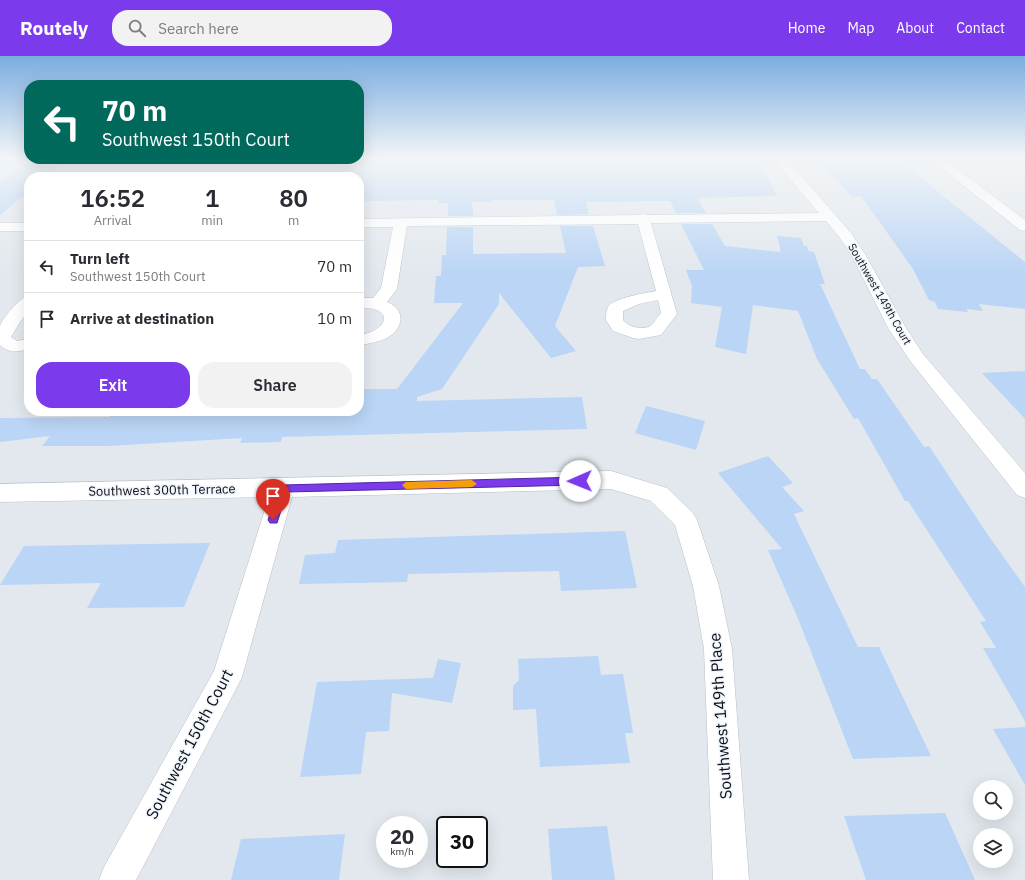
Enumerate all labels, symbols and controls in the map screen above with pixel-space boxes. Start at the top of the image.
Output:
search box [112,10,392,46]
text: Routely [20,16,88,40]
icon: search [126,17,148,39]
text: Search here [158,19,239,38]
text: Home [788,19,825,37]
text: Map [847,19,874,37]
text: About [896,19,934,37]
text: Contact [956,19,1005,37]
text: 70 m [102,92,167,129]
icon: left [36,96,88,148]
text: Southwest 150th Court [102,128,290,151]
text: 16:52 [80,182,145,214]
text: 1 [205,182,219,214]
text: 80 [279,182,308,214]
text: Arrival [94,212,132,229]
text: min [201,212,223,229]
text: m [288,212,299,229]
street label: Southwest 149th Court [845,241,915,347]
text: Turn left [70,249,130,268]
icon: left [36,256,58,278]
text: 70 m [317,257,352,276]
text: Southwest 150th Court [70,268,206,285]
icon: arrive [36,308,58,330]
text: Arrive at destination [70,309,214,328]
text: 10 m [317,309,352,328]
button: Exit [36,362,190,408]
button: Share [198,362,352,408]
position arrow [559,460,601,502]
pin [256,479,290,520]
street label: Southwest 300th Terrace [88,480,236,500]
icon: arrive [262,485,284,507]
street label: Southwest 149th Place [704,632,736,800]
street label: Southwest 150th Court [141,666,237,822]
map controls [973,780,1013,868]
button: search [973,780,1013,820]
speed limit sign: 30 [436,816,488,868]
text: 20 [390,823,414,850]
button: layers [973,828,1013,868]
text: km/h [390,845,414,858]

